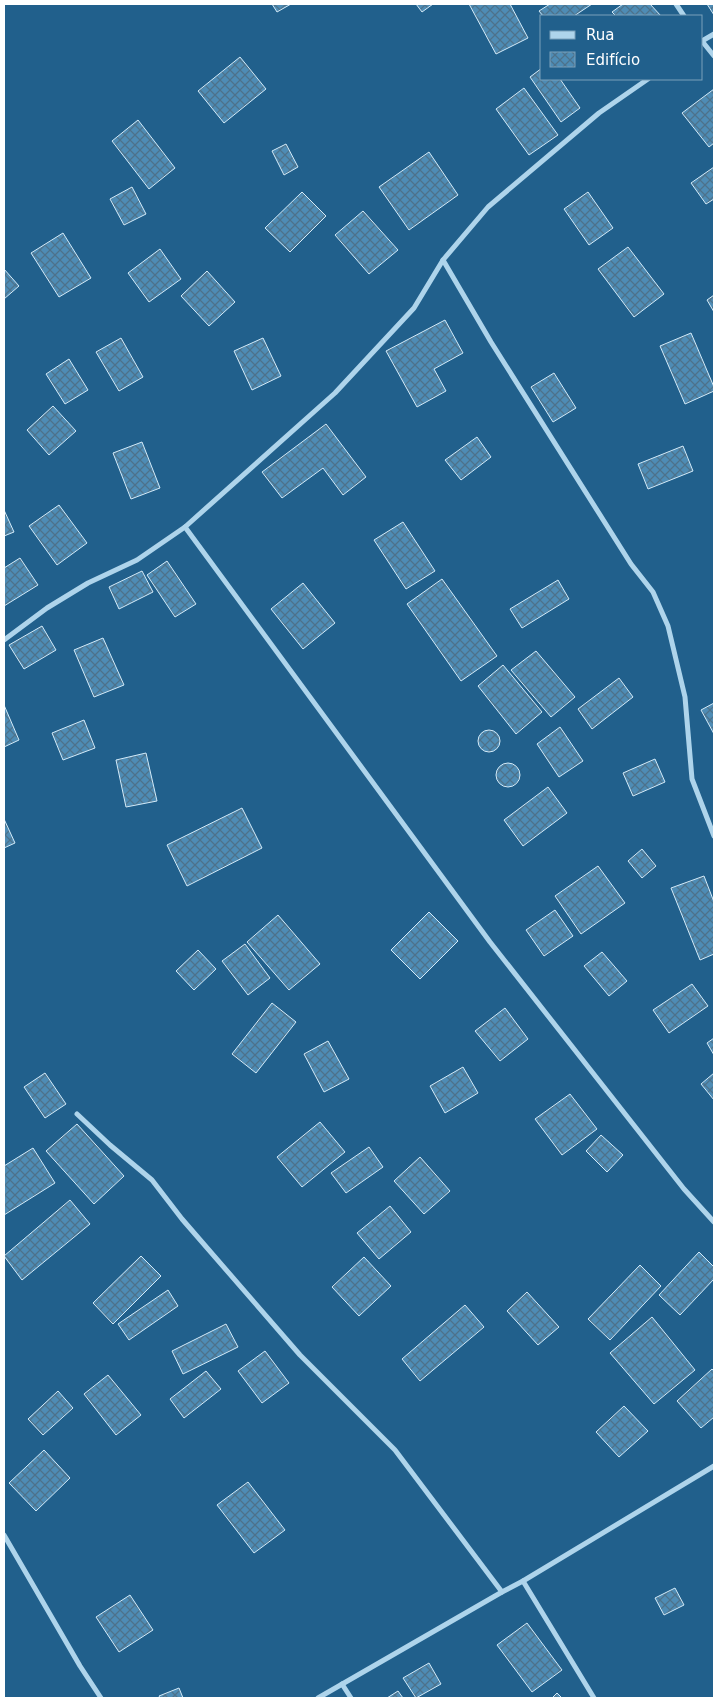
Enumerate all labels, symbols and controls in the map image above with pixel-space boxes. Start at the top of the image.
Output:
legend [540,15,703,80]
text: Rua [586,26,614,44]
text: Edifício [586,51,640,69]

